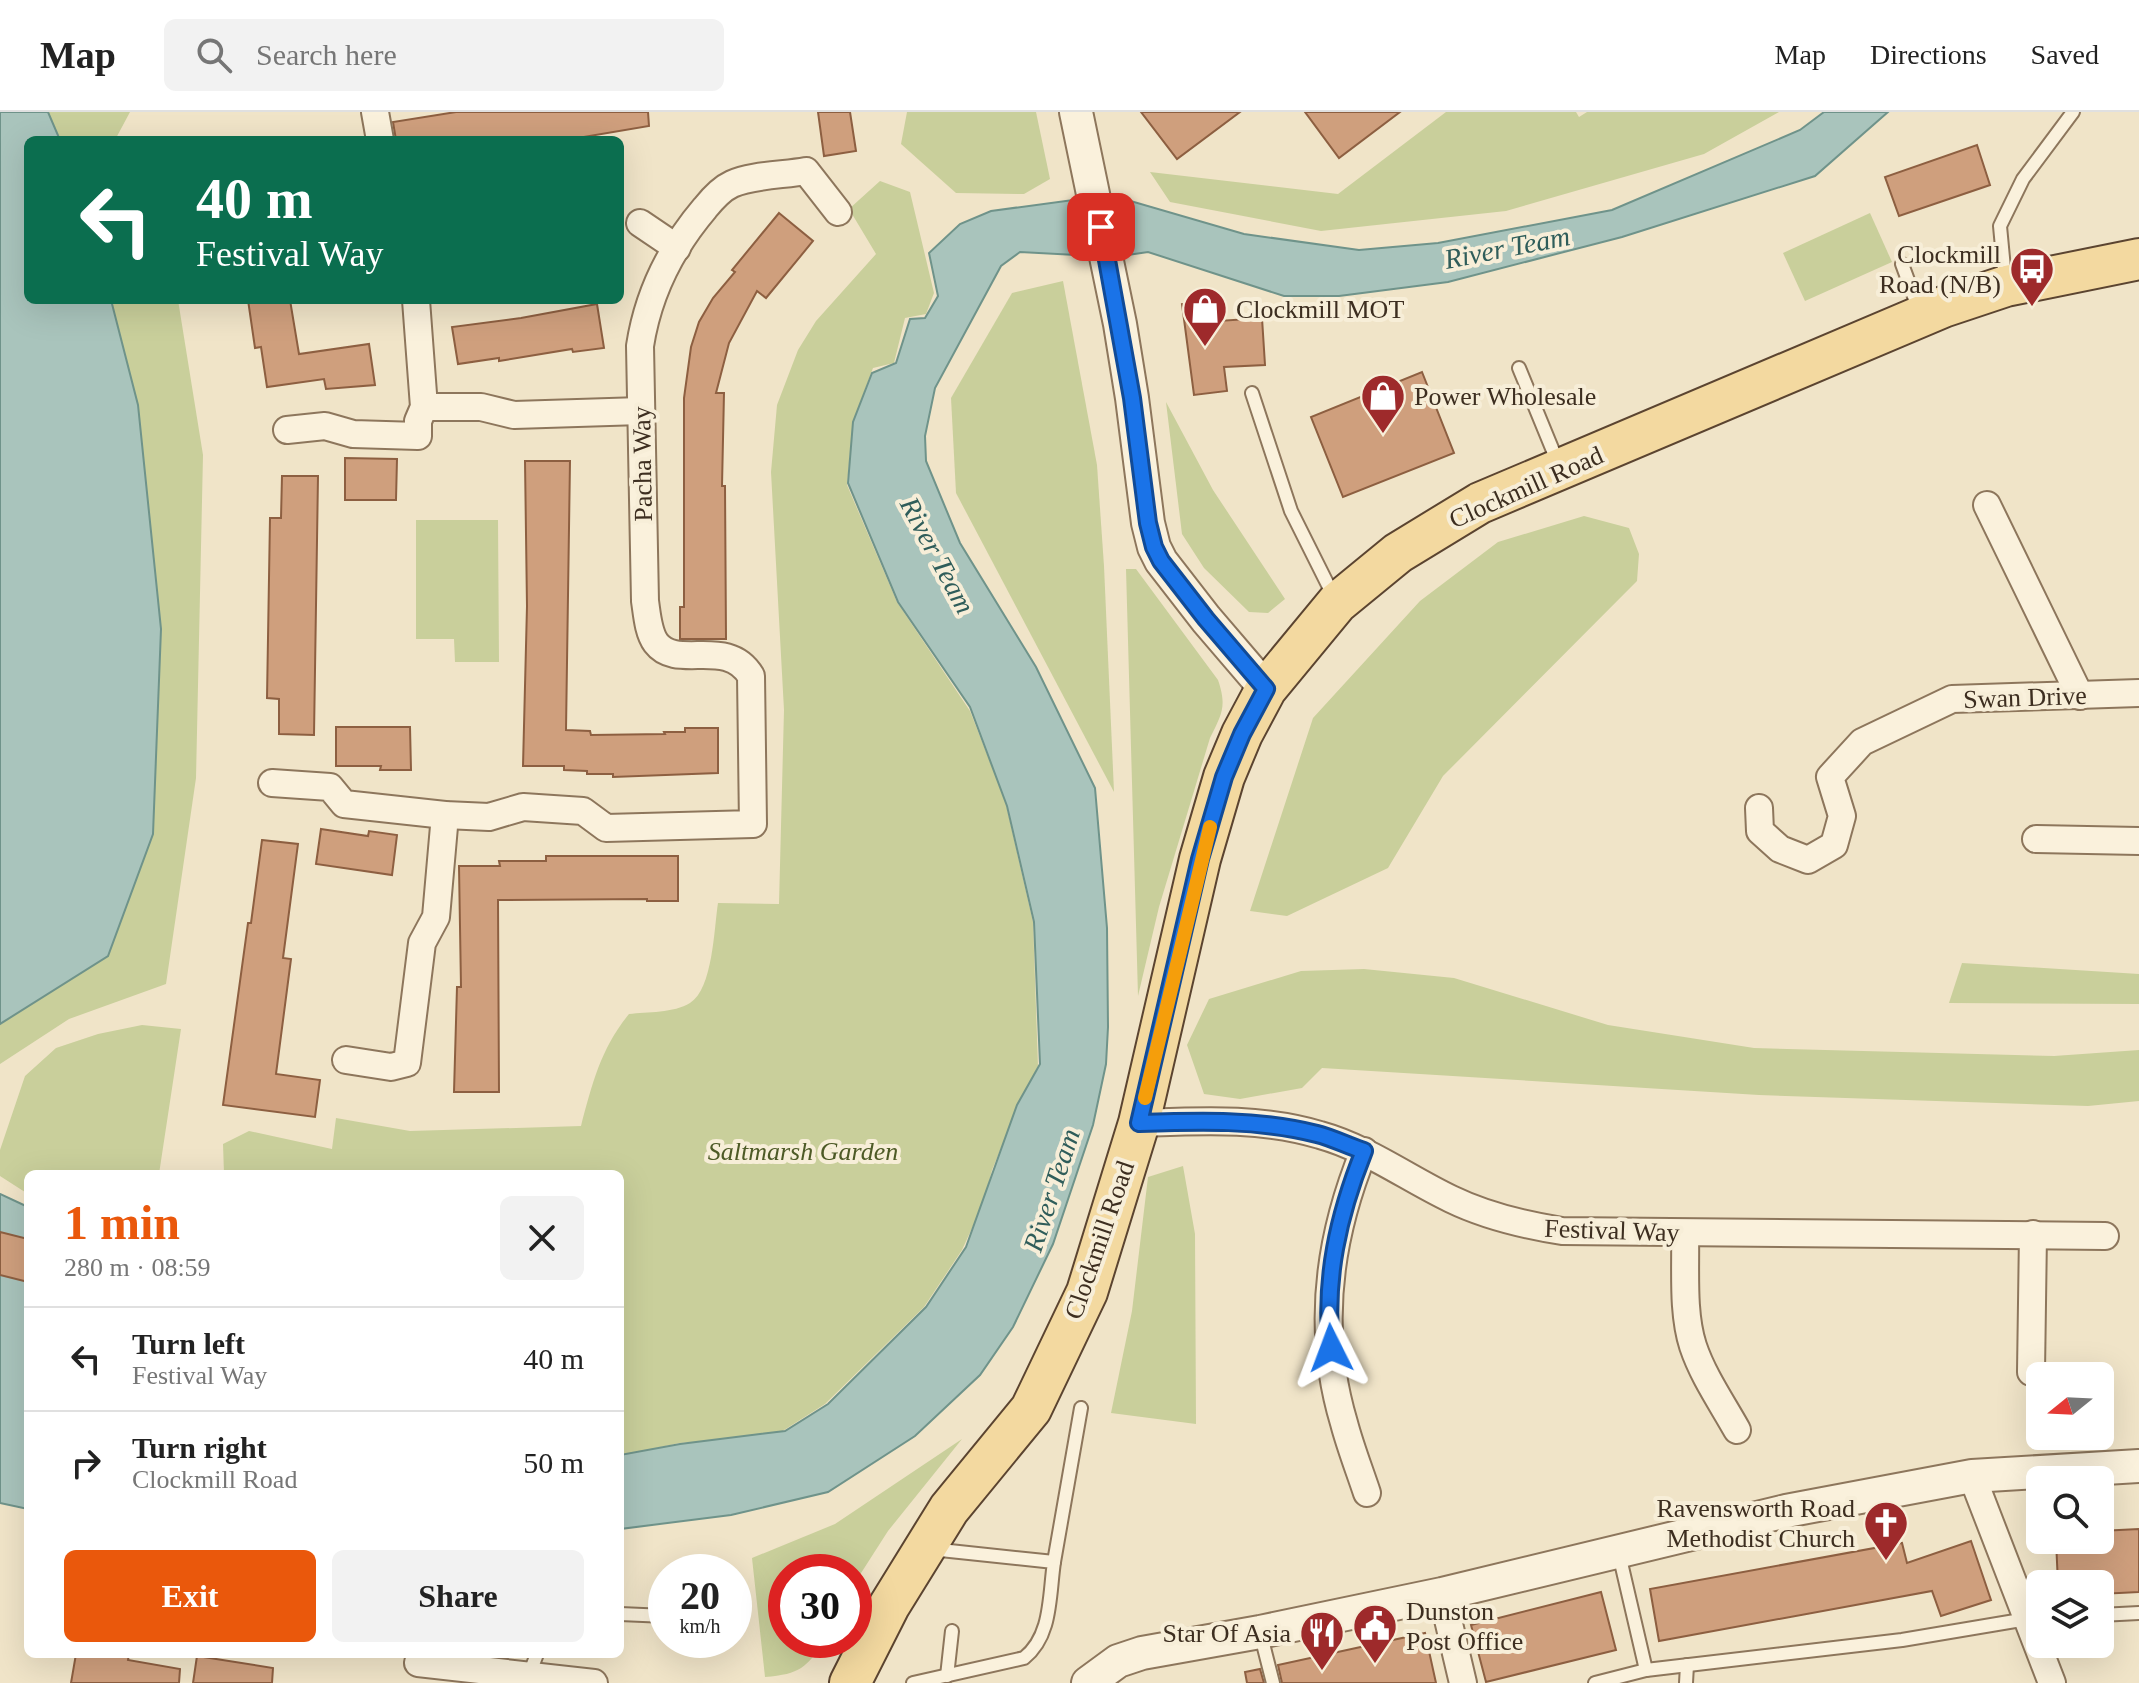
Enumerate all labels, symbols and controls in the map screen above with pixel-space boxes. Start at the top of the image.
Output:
search box [164,19,724,91]
icon: search [192,33,236,77]
text: Map [40,34,116,76]
text: Search here [256,38,397,71]
text: Map [1775,39,1826,70]
text: Directions [1870,39,1987,70]
text: Saved [2031,39,2099,70]
icon: left [64,168,168,272]
text: 40 m [196,168,313,230]
pin [1067,193,1135,261]
icon: arrive [1079,205,1123,249]
water label: River Team [1441,220,1573,275]
text: Festival Way [196,234,383,274]
place label: Clockmill Road (N/B) [1879,240,2001,299]
bus stop icon: Clockmill Road (N/B) [2008,245,2056,308]
shop icon: Clockmill MOT [1181,285,1229,348]
place label: Clockmill MOT [1236,295,1404,324]
shop icon: Power Wholesale [1359,372,1407,435]
place label: Power Wholesale [1414,382,1596,411]
street label: Pacha Way [627,406,658,522]
street label: Clockmill Road [1445,441,1608,534]
water label: River Team [894,491,981,619]
street label: Swan Drive [1963,681,2087,714]
water label: River Team [1017,1125,1086,1256]
park label: Saltmarsh Garden [708,1137,898,1166]
street label: Clockmill Road [1059,1157,1140,1323]
text: 1 min [64,1196,180,1249]
button: close [500,1196,584,1280]
street label: Festival Way [1544,1214,1680,1247]
text: 280 m · 08:59 [64,1253,211,1282]
position arrow [1289,1306,1373,1390]
text: Turn left [132,1327,245,1360]
icon: left [64,1337,108,1381]
text: 40 m [523,1342,584,1375]
text: Festival Way [132,1361,267,1390]
north arrow [2026,1362,2114,1450]
map controls [2026,1362,2114,1658]
text: Turn right [132,1431,267,1464]
icon: right [64,1441,108,1485]
text: 50 m [523,1446,584,1479]
text: Clockmill Road [132,1465,297,1494]
button: search [2026,1466,2114,1554]
place label: Ravensworth Road Methodist Church [1656,1494,1855,1553]
church icon: Ravensworth Road Methodist Church [1862,1499,1910,1562]
button: Exit [64,1550,316,1642]
button: Share [332,1550,584,1642]
speed limit sign: 30 [768,1554,872,1658]
button: layers [2026,1570,2114,1658]
text: 20 [680,1573,720,1618]
place label: Dunston Post Office [1406,1597,1523,1656]
public building icon: Dunston Post Office [1351,1602,1399,1665]
restaurant icon: Star Of Asia [1298,1609,1346,1672]
text: km/h [679,1615,721,1637]
place label: Star Of Asia [1162,1619,1291,1648]

